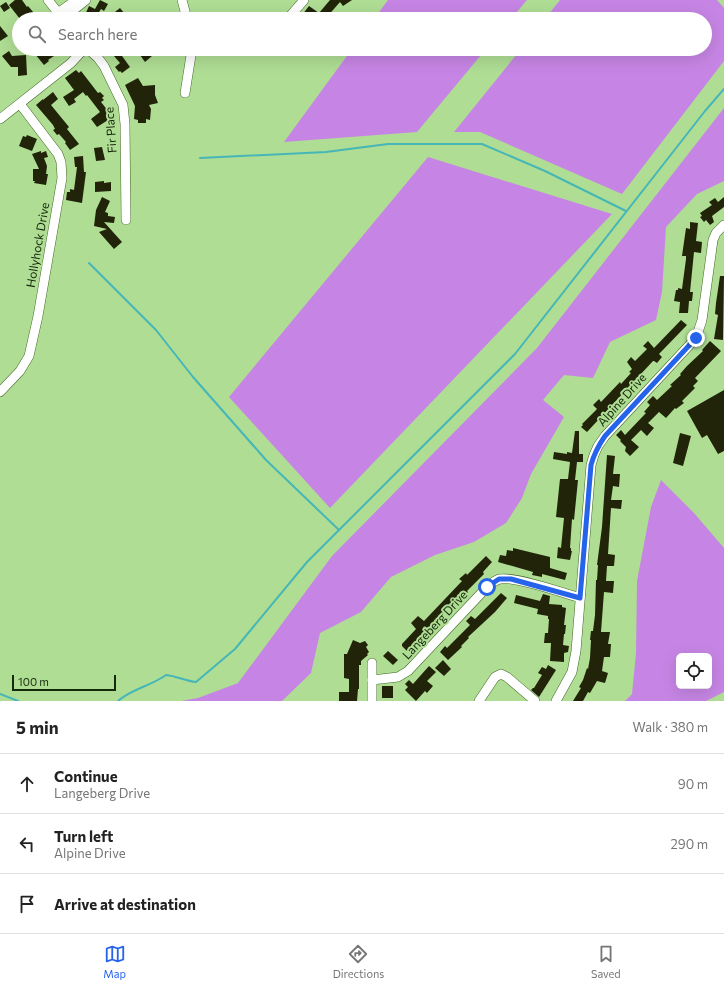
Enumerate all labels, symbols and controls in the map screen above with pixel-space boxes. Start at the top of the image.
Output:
search box [12,12,712,56]
icon: search [26,23,48,45]
text: Search here [58,25,137,43]
street label: Fir Place [101,107,119,154]
street label: Hollyhock Drive [23,201,51,289]
route end [687,329,705,347]
street label: Alpine Drive [594,370,649,429]
route start [478,578,496,596]
street label: Langeberg Drive [399,587,470,662]
map controls [676,653,712,689]
button: locate [676,653,712,689]
scale bar [12,673,116,692]
text: 100 m [18,675,49,688]
text: 5 min [16,717,59,738]
text: Walk · 380 m [633,719,708,735]
text: Continue [54,767,118,785]
icon: ahead [16,773,38,795]
text: 90 m [678,776,708,792]
text: Langeberg Drive [54,785,150,801]
text: Turn left [54,827,113,845]
icon: left [16,833,38,855]
text: 290 m [671,836,708,852]
text: Alpine Drive [54,845,126,861]
icon: arrive [16,893,38,915]
text: Arrive at destination [54,895,196,913]
tab: Map [103,943,126,980]
tab: Directions [333,943,384,980]
tab: Saved [591,943,621,980]

